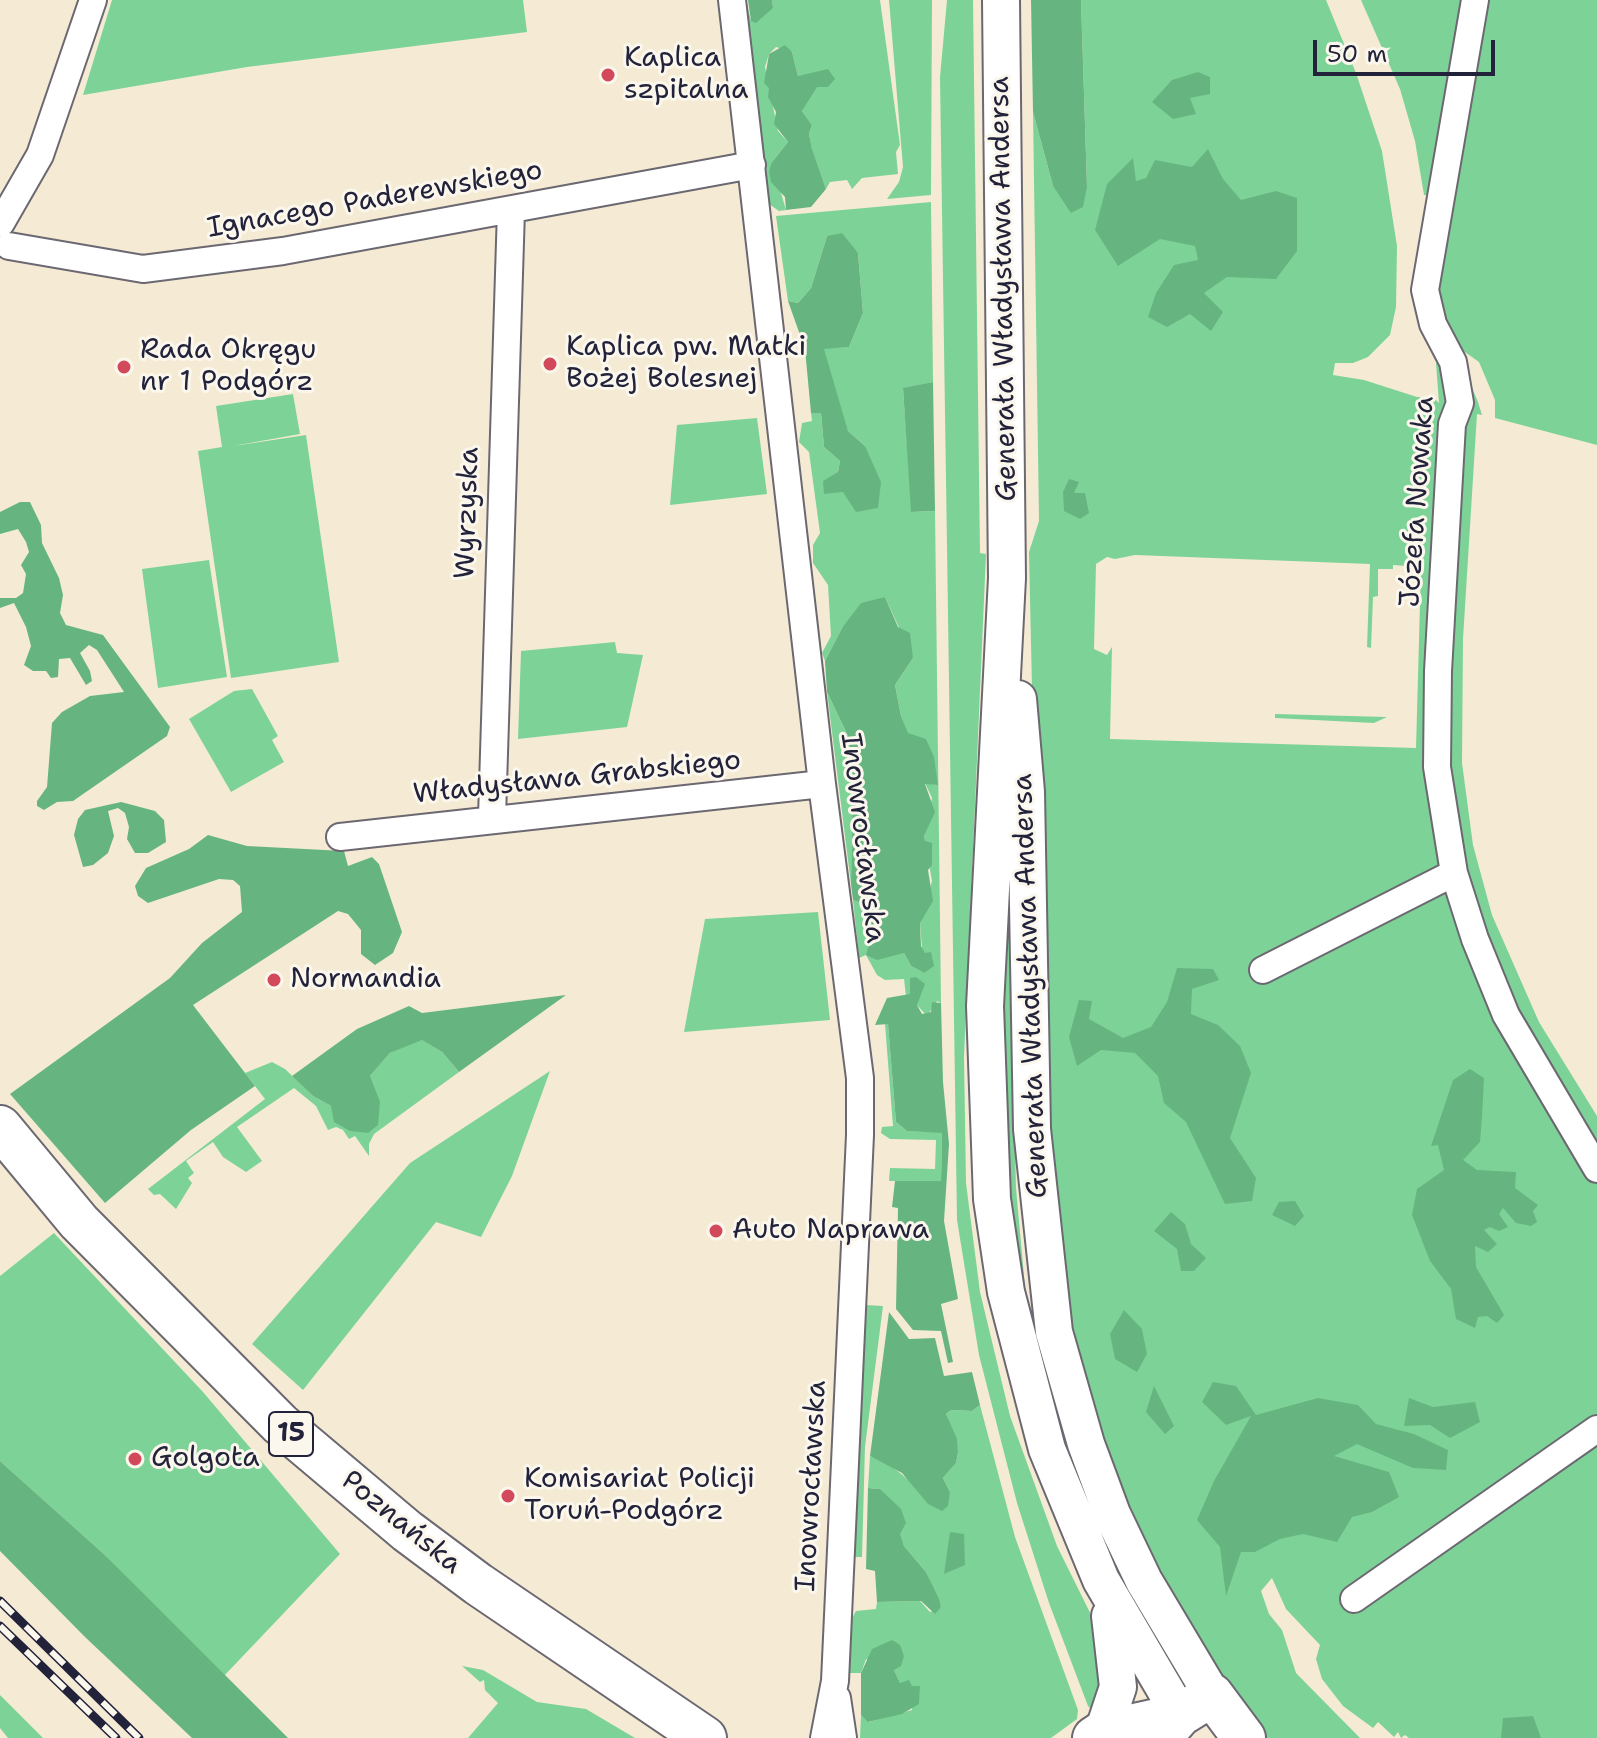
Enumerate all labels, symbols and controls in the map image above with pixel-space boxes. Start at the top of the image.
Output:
scale bar [1317,24,1499,74]
text: 50 m [1327,38,1387,70]
place label: Kaplica szpitalna [624,42,748,108]
marker: Kaplica szpitalna [599,66,617,84]
street label: Generała Władysława Andersa [983,76,1025,502]
street label: Ignacego Paderewskiego [205,154,545,246]
place label: Kaplica pw. Matki Bożej Bolesnej [566,331,806,397]
place label: Rada Okręgu nr 1 Podgórz [140,334,316,400]
marker: Kaplica pw. Matki Bożej Bolesnej [541,355,559,373]
marker: Rada Okręgu nr 1 Podgórz [115,358,133,376]
street label: Józefa Nowaka [1394,395,1442,609]
street label: Wyrzyska [449,446,487,580]
street label: Inowrocławska [832,731,892,945]
street label: Władysława Grabskiego [411,744,743,812]
street label: Generała Władysława Andersa [1007,773,1055,1199]
place label: Normandia [290,963,441,997]
marker: Normandia [265,971,283,989]
place label: Auto Naprawa [732,1214,929,1248]
marker: Auto Naprawa [707,1222,725,1240]
street label: Inowrocławska [790,1380,834,1592]
road number: 15 [269,1412,313,1456]
place label: Golgota [151,1442,260,1476]
marker: Golgota [126,1450,144,1468]
place label: Komisariat Policji Toruń-Podgórz [524,1463,755,1529]
street label: Poznańska [334,1464,468,1582]
marker: Komisariat Policji Toruń-Podgórz [499,1487,517,1505]

